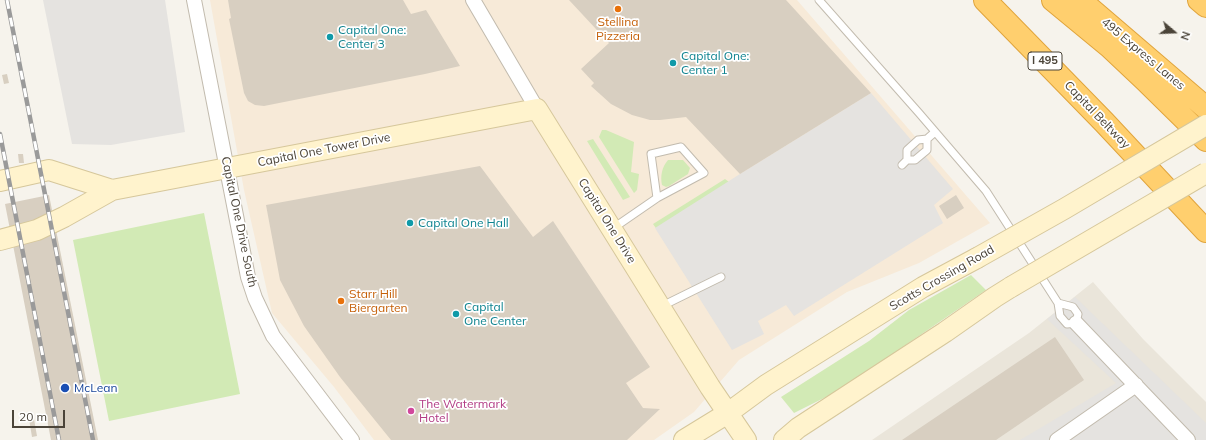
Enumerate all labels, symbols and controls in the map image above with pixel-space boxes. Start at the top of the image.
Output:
marker: Stellina Pizzeria [613,4,623,14]
north arrow [1154,12,1194,52]
place label: Stellina Pizzeria [596,15,640,43]
street label: 495 Express Lanes [1098,15,1188,93]
place label: Capital One: Center 3 [338,23,406,51]
text: N [1177,30,1193,42]
marker: Capital One: Center 3 [325,32,335,42]
place label: Capital One: Center 1 [681,49,749,77]
road number: I 495 [1028,52,1062,70]
marker: Capital One: Center 1 [668,58,678,68]
street label: Capital Beltway [1061,78,1133,152]
street label: Capital One Tower Drive [256,130,392,170]
street label: Capital One Drive South [218,155,260,289]
street label: Capital One Drive [575,176,639,266]
place label: Capital One Hall [418,216,509,230]
marker: Capital One Hall [405,218,415,228]
street label: Scotts Crossing Road [887,242,997,314]
place label: Starr Hill Biergarten [349,287,408,315]
marker: Starr Hill Biergarten [336,296,346,306]
place label: Capital One Center [464,300,526,328]
marker: Capital One Center [451,309,461,319]
place label: McLean [74,381,117,395]
marker: McLean [59,382,71,394]
place label: The Watermark Hotel [419,397,506,425]
scale bar [14,402,67,428]
marker: The Watermark Hotel [406,406,416,416]
text: 20 m [19,409,47,424]

